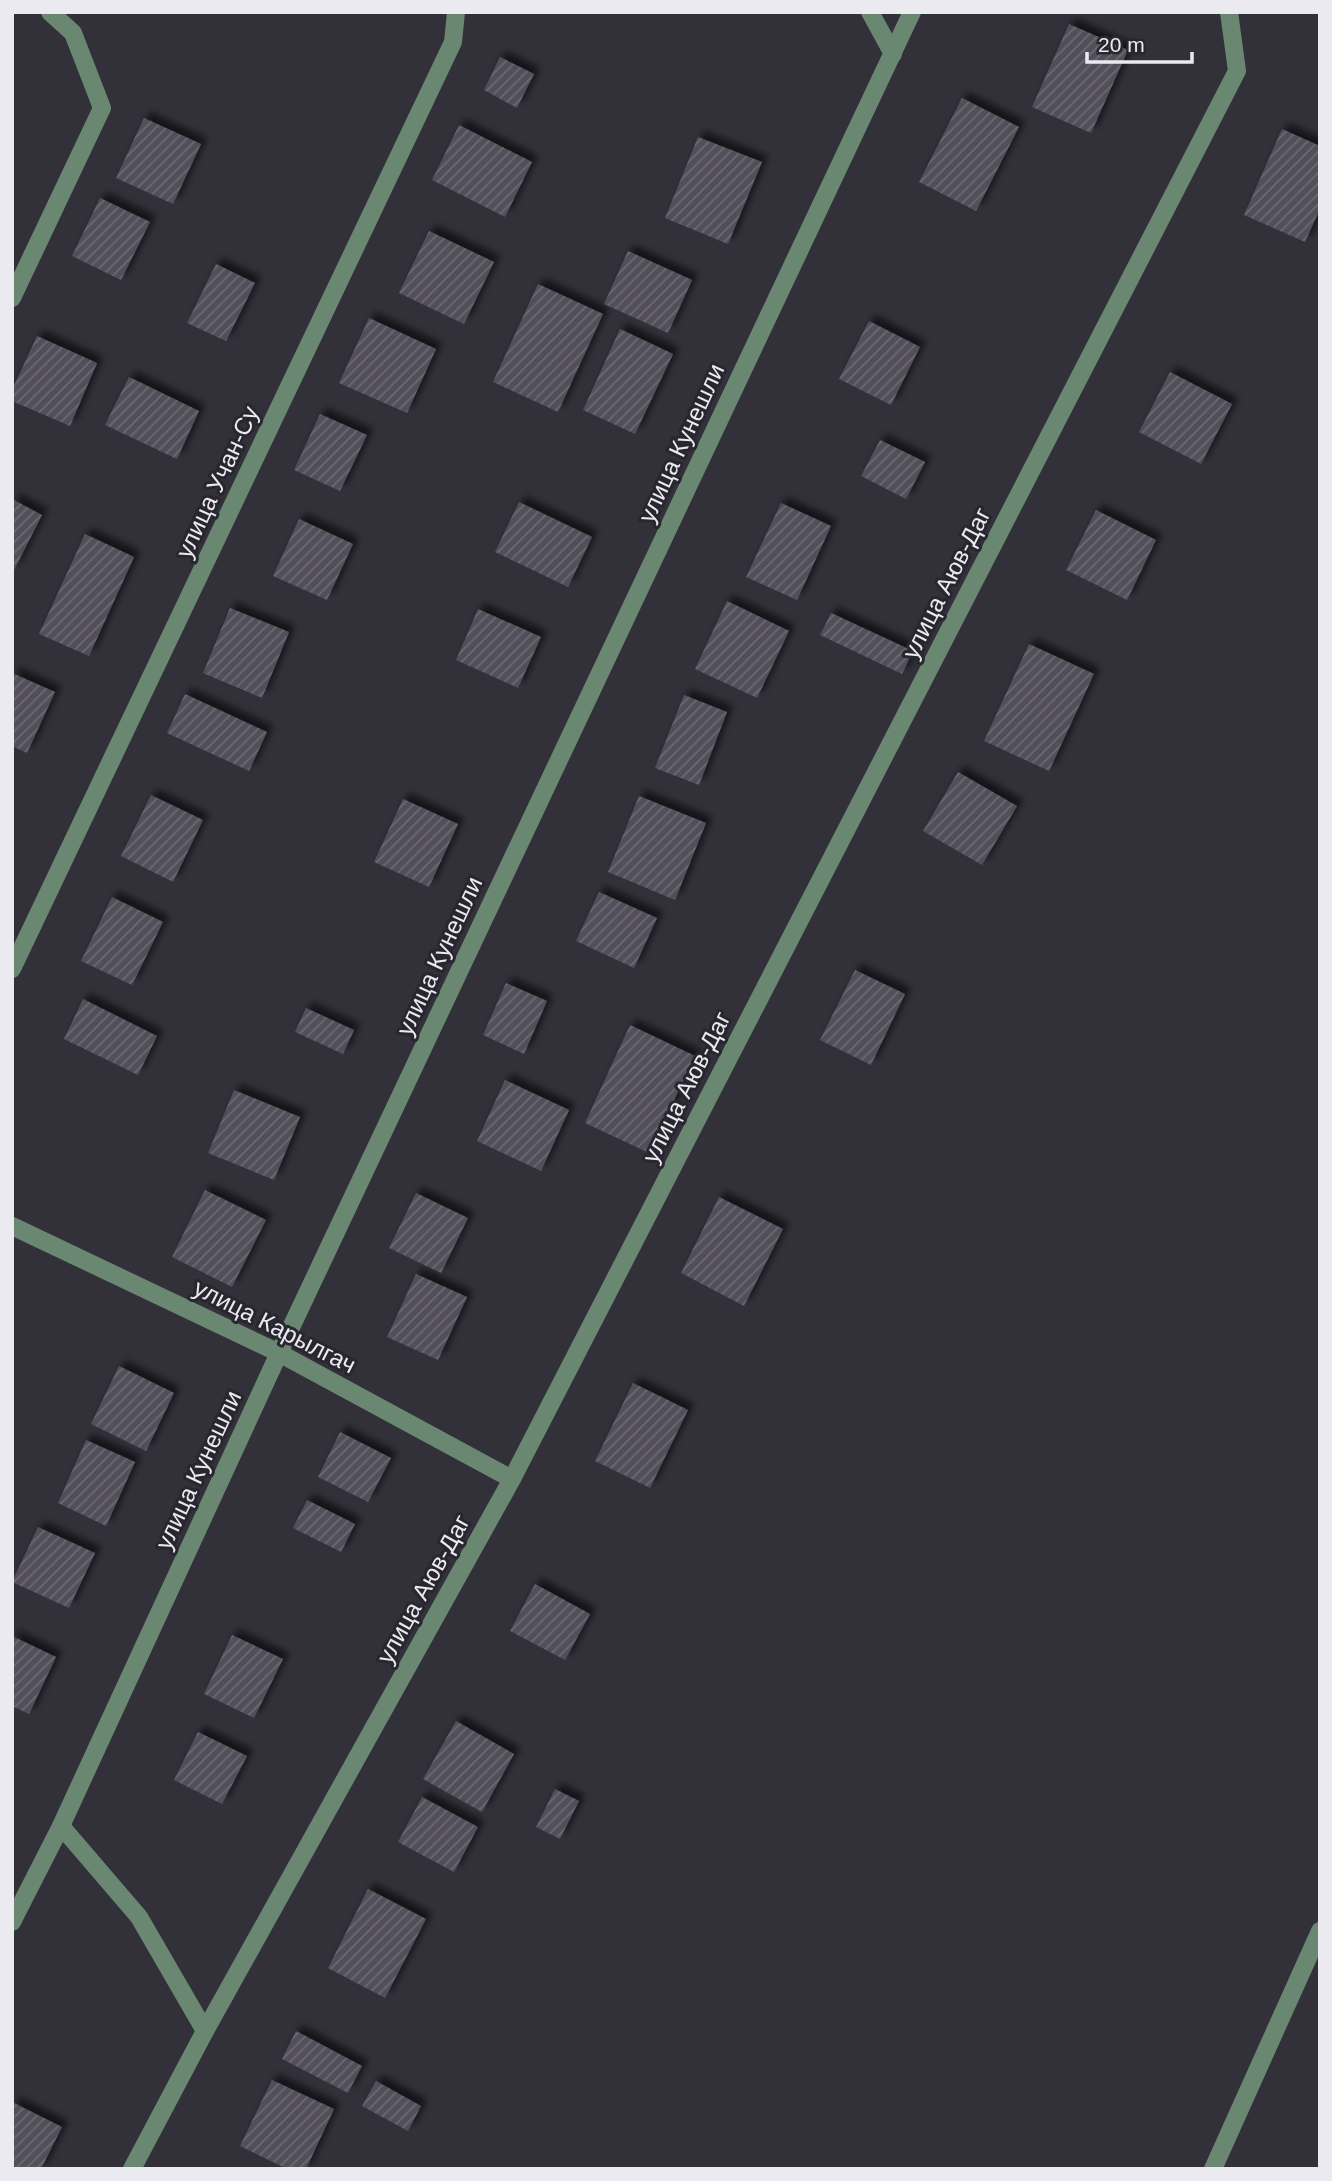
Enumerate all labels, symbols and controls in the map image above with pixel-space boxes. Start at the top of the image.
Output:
scale bar [1087,21,1192,65]
text: 20 m [1098,33,1145,56]
street label: улица Кунешли [632,359,730,527]
street label: улица Учан-Су [170,402,264,562]
street label: улица Аюв-Даг [896,503,996,663]
street label: улица Кунешли [390,872,488,1040]
street label: улица Аюв-Даг [636,1007,736,1167]
street label: улица Карылгач [190,1274,360,1378]
street label: улица Кунешли [149,1386,247,1554]
street label: улица Аюв-Даг [371,1510,475,1668]

